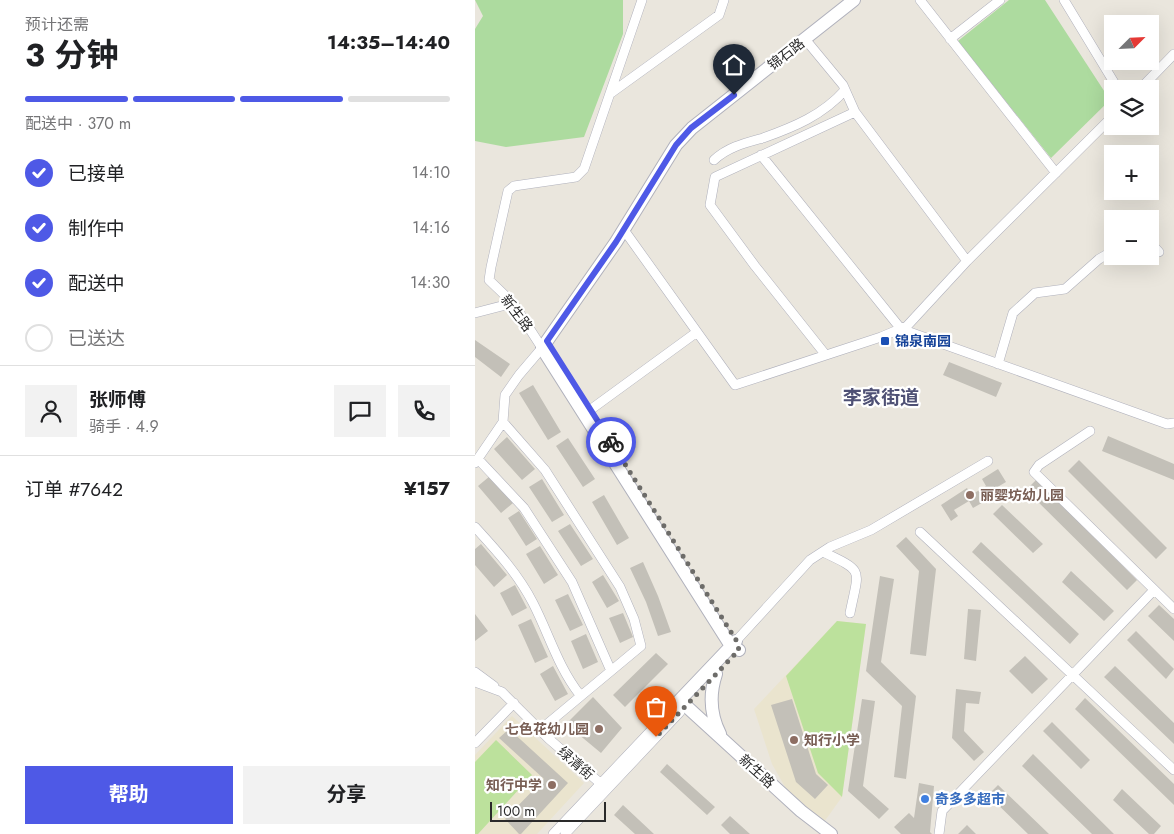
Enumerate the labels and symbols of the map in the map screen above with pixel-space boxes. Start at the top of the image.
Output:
north arrow [1104,15,1159,70]
street label: 锦石路 [763,33,809,75]
pin [713,44,755,95]
street label: 新生路 [496,290,538,336]
place label: 锦泉南园 [895,331,951,351]
marker: 锦泉南园 [879,335,891,347]
district label: 李家街道 [843,384,919,411]
courier [586,417,636,467]
place label: 丽婴坊幼儿园 [980,485,1064,505]
marker: 丽婴坊幼儿园 [964,489,976,501]
pin [635,686,677,737]
place label: 七色花幼儿园 [505,719,589,739]
marker: 七色花幼儿园 [593,723,605,735]
place label: 知行小学 [804,730,860,750]
marker: 知行小学 [788,734,800,746]
street label: 绿清街 [554,742,598,784]
street label: 新生路 [735,750,779,792]
place label: 知行中学 [486,775,542,795]
marker: 知行中学 [546,779,558,791]
place label: 奇多多超市 [935,789,1005,809]
marker: 奇多多超市 [919,793,931,805]
scale bar [490,799,606,822]

